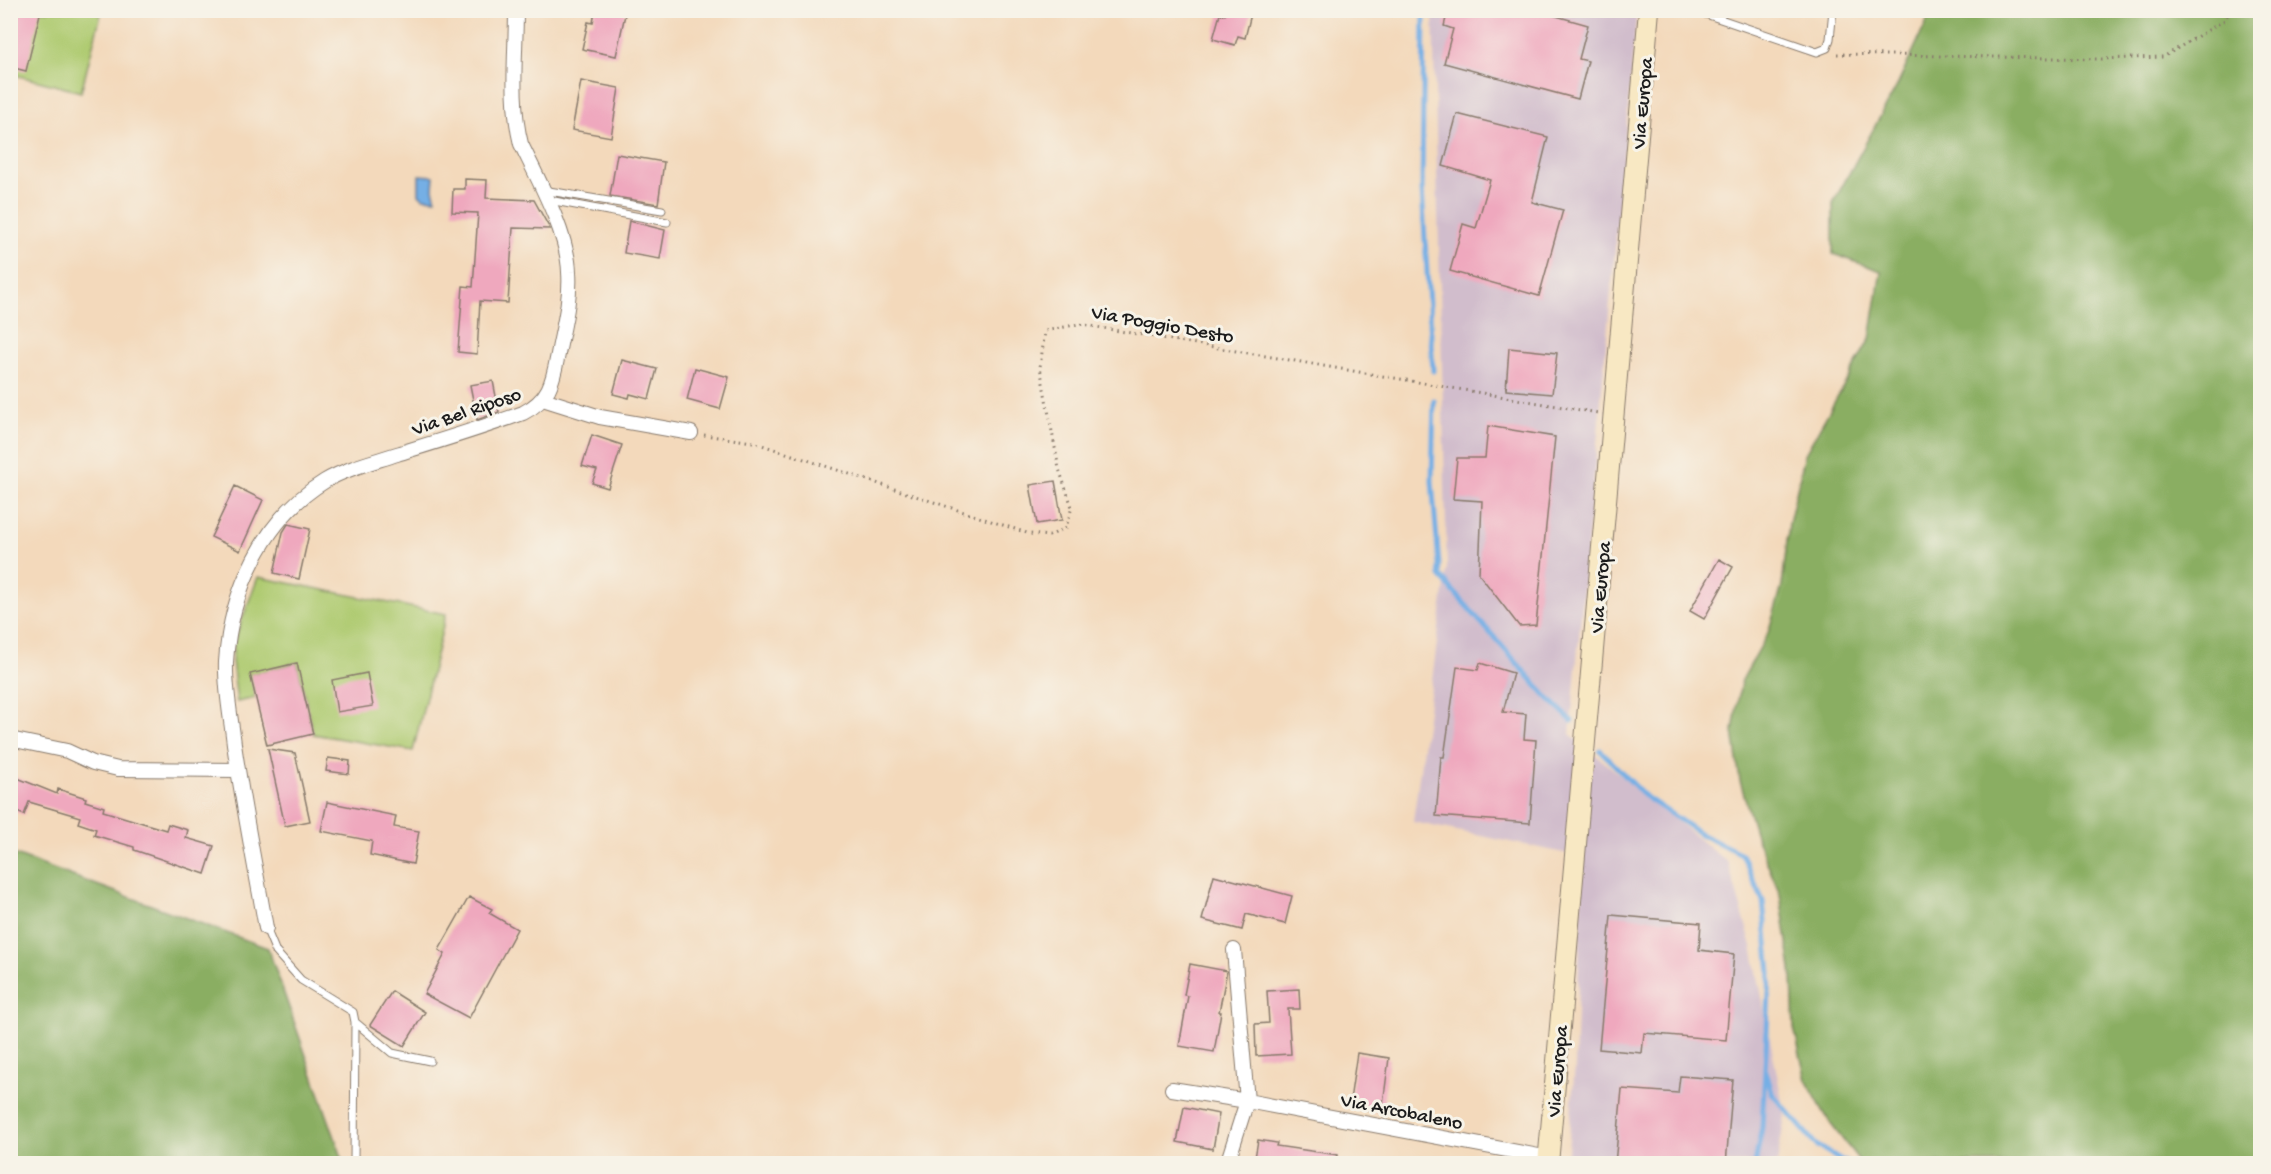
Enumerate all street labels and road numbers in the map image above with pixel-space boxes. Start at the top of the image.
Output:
street label: Via Europa [1629,56,1660,151]
street label: Via Poggio Desto [1088,302,1235,350]
street label: Via Bel Riposo [409,384,525,443]
street label: Via Europa [1587,540,1618,635]
street label: Via Europa [1544,1024,1575,1119]
street label: Via Arcobaleno [1337,1090,1464,1137]

